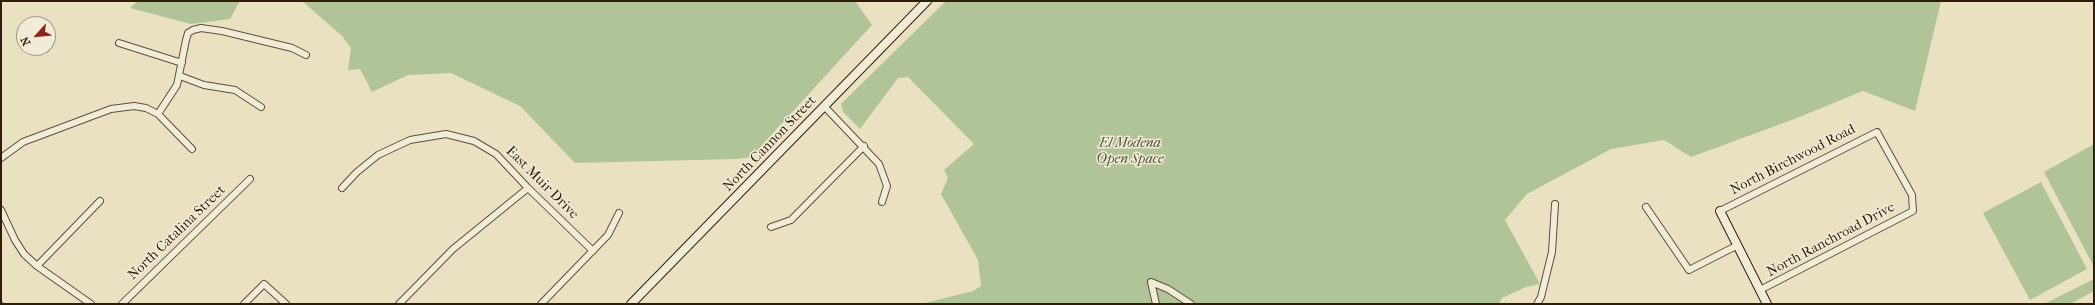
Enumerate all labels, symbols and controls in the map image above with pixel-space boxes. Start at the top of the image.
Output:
north arrow [16,16,56,56]
text: N [18,35,33,48]
street label: North Cannon Street [720,93,820,195]
street label: North Birchwood Road [1728,121,1858,199]
park label: El Modena Open Space [1096,136,1164,168]
street label: East Muir Drive [502,143,582,223]
street label: North Catalina Street [125,182,229,284]
street label: North Ranchroad Drive [1764,199,1898,281]

